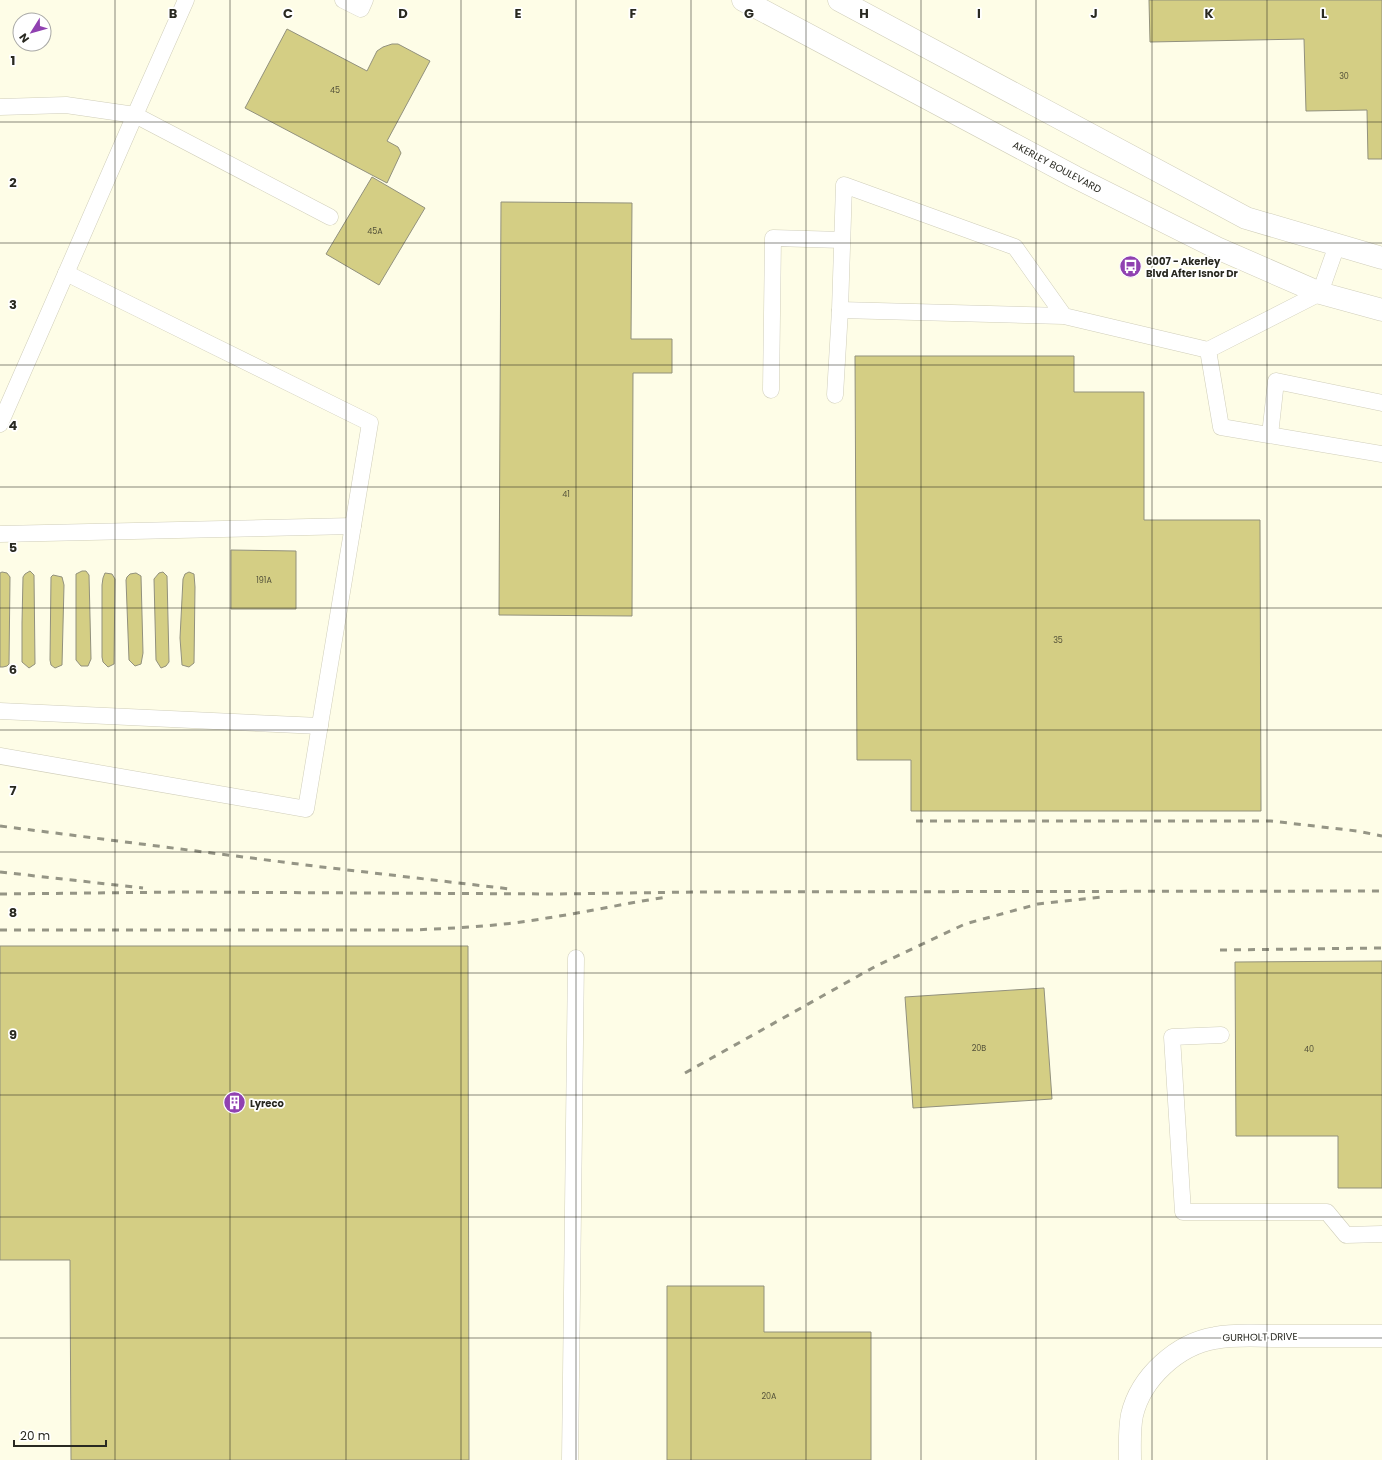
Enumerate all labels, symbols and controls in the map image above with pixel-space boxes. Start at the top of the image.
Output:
text: B [169,4,178,23]
text: C [283,4,293,23]
text: D [398,4,408,23]
text: E [514,4,522,23]
text: F [629,4,637,23]
text: G [744,4,754,23]
text: H [859,4,869,23]
text: I [977,4,981,23]
text: J [1090,4,1098,23]
text: K [1204,4,1214,23]
text: L [1321,4,1327,23]
north arrow [12,12,52,52]
text: N [15,30,33,46]
text: 1 [11,51,15,70]
house number: 30 [1339,71,1349,82]
house number: 45 [330,85,340,96]
street label: AKERLEY BOULEVARD [1010,137,1104,197]
text: 2 [9,173,17,192]
house number: 45A [367,226,383,237]
bus stop icon: 6007 - Akerley Blvd After Isnor Dr [1117,254,1143,280]
place label: 6007 - Akerley Blvd After Isnor Dr [1146,254,1239,281]
text: 3 [9,295,17,314]
text: 4 [9,416,18,435]
house number: 41 [562,489,570,500]
text: 5 [9,538,17,557]
house number: 191A [256,575,272,586]
house number: 35 [1053,635,1063,646]
text: 6 [9,660,17,679]
text: 7 [10,781,17,800]
text: 8 [9,903,17,922]
text: 9 [9,1025,17,1044]
house number: 20B [972,1043,986,1054]
house number: 40 [1304,1044,1314,1055]
building icon: Lyreco [221,1090,247,1116]
place label: Lyreco [250,1096,285,1111]
street label: GURHOLT DRIVE [1222,1329,1298,1345]
house number: 20A [761,1391,777,1402]
scale bar [14,1422,106,1448]
text: 20 m [20,1427,50,1444]

